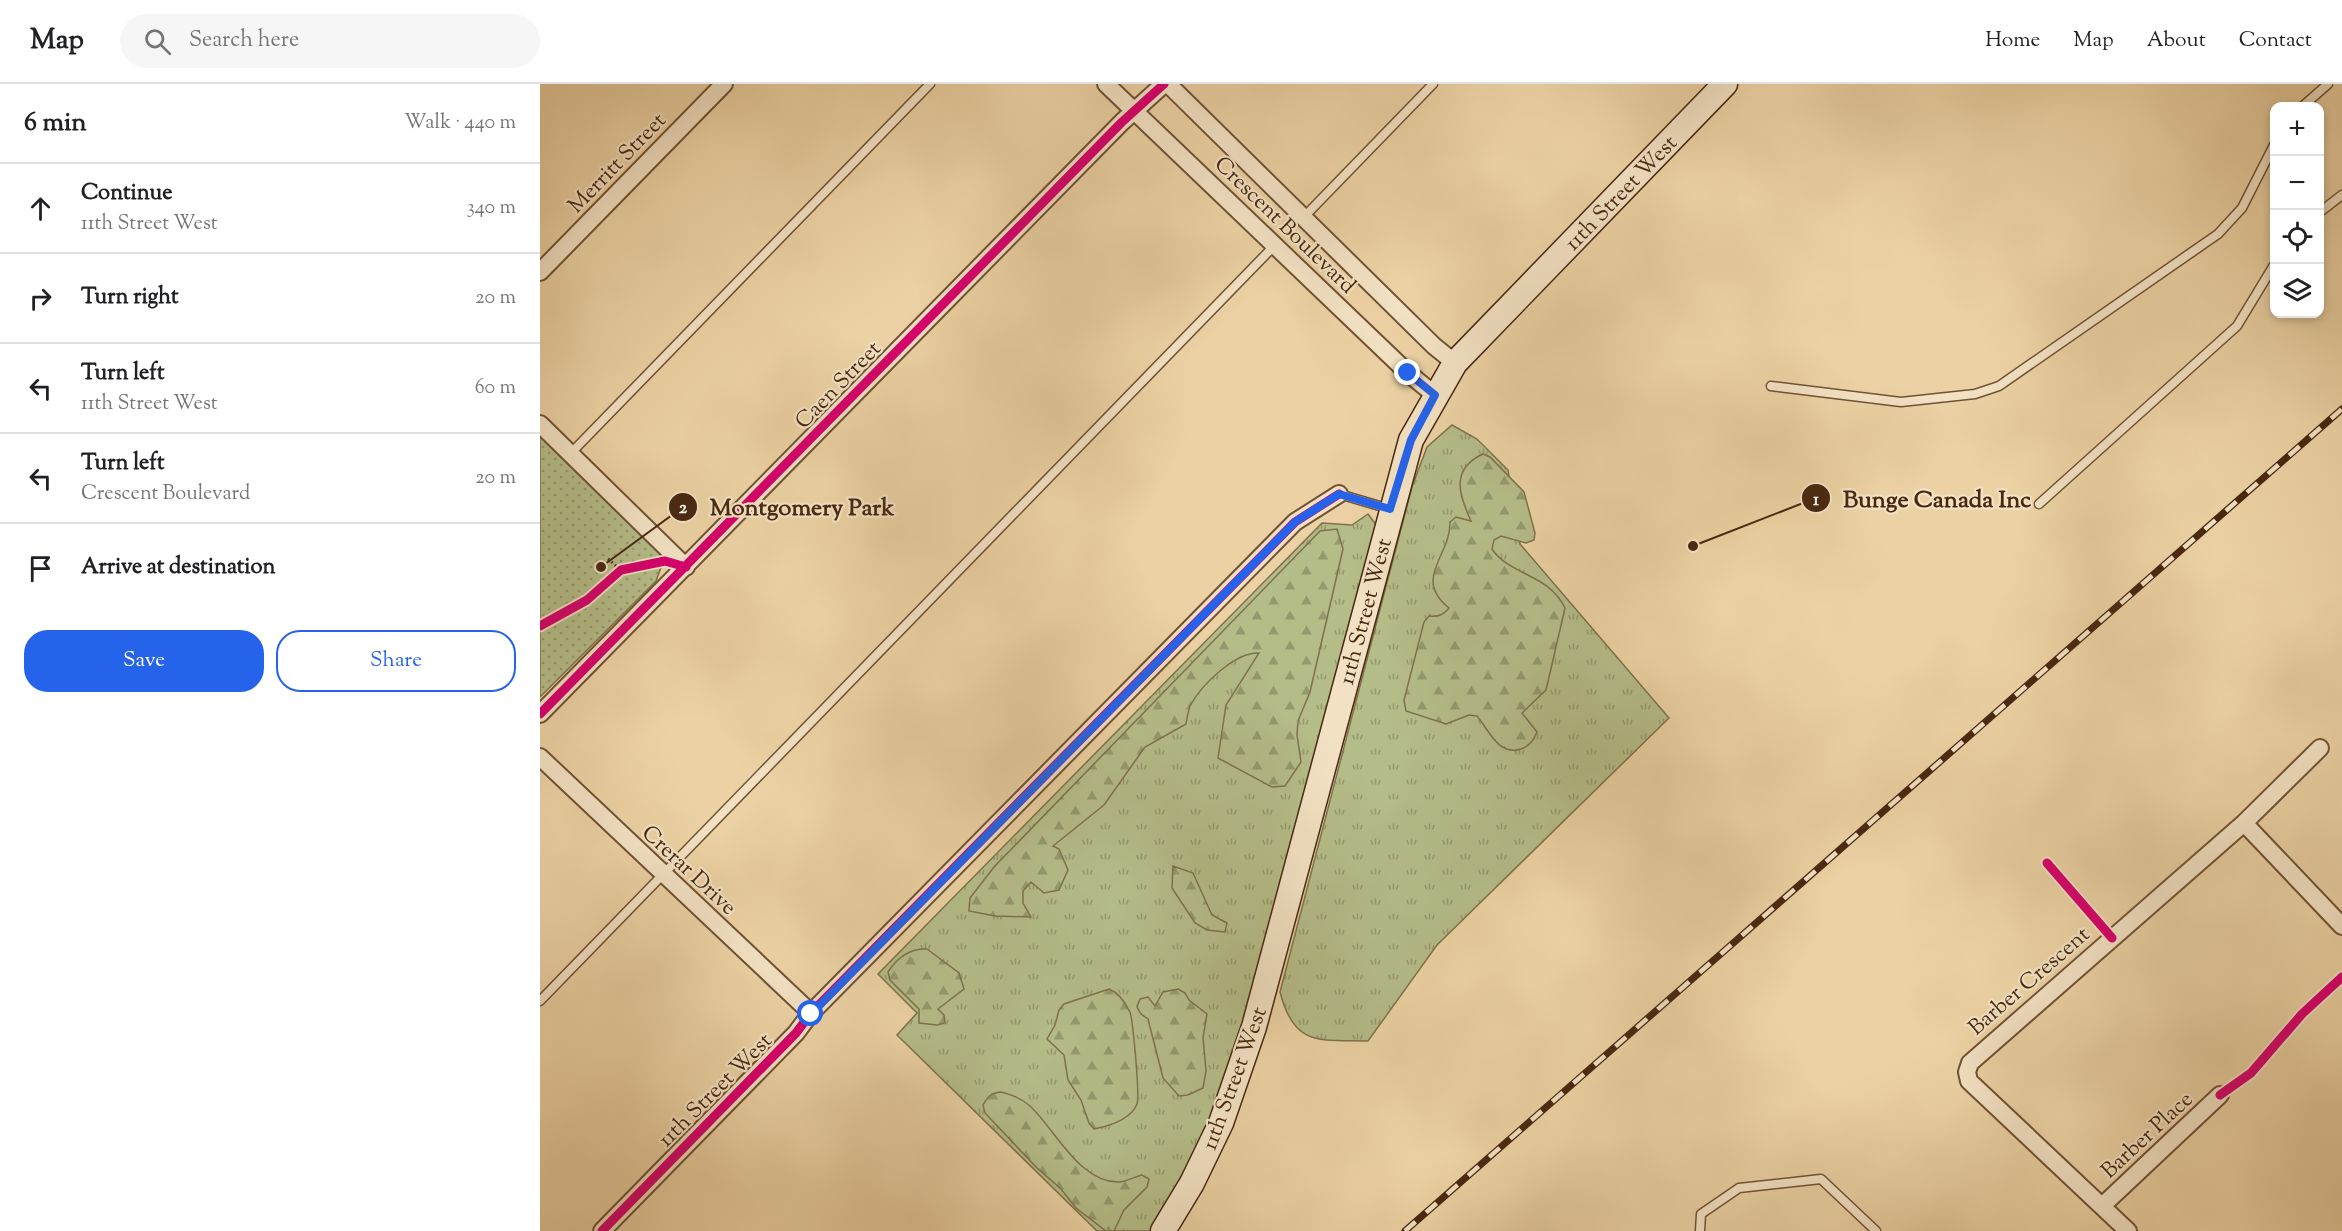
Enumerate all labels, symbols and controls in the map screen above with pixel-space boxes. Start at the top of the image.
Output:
search box [120,14,540,68]
text: Map [30,21,84,61]
icon: search [141,25,174,58]
text: Search here [189,25,299,57]
text: Home [1985,26,2040,56]
text: Map [2073,26,2114,56]
text: About [2147,26,2206,56]
text: Contact [2239,26,2312,56]
map controls [2270,102,2324,318]
button: + [2270,102,2324,156]
text: 6 min [24,105,87,142]
street label: Merritt Street [562,106,675,222]
text: Walk · 440 m [404,109,516,138]
street label: 11th Street West [1558,129,1686,259]
street label: Crescent Boulevard [1206,150,1362,302]
button: − [2270,156,2324,210]
text: Continue [81,178,172,210]
icon: ahead [24,192,57,225]
text: 340 m [467,194,516,223]
text: 11th Street West [81,210,218,239]
button: locate [2270,210,2324,264]
button: layers [2270,264,2324,318]
icon: right [24,282,57,315]
text: Turn right [81,282,178,314]
text: 20 m [475,284,516,313]
street label: Caen Street [789,334,890,437]
text: Turn left [81,358,164,390]
route end [1394,359,1420,385]
icon: left [24,372,57,405]
text: 60 m [475,374,516,403]
text: 11th Street West [81,390,218,419]
text: Turn left [81,448,164,480]
icon: left [24,462,57,495]
text: 20 m [475,464,516,493]
callout: Bunge Canada Inc [1801,477,2043,519]
text: Crescent Boulevard [81,480,250,509]
text: Bunge Canada Inc [1843,484,2031,518]
callout: Montgomery Park [668,486,907,528]
text: 1 [1813,488,1820,514]
text: Montgomery Park [710,492,895,526]
text: 2 [679,496,688,522]
street label: 11th Street West [1332,535,1402,689]
icon: arrive [24,552,57,585]
text: Arrive at destination [81,552,276,584]
button: Save [24,630,264,692]
button: Share [276,630,516,692]
street label: Crerar Drive [633,819,743,924]
street label: Barber Crescent [1962,920,2098,1044]
route start [797,1000,823,1026]
street label: 11th Street West [1195,1003,1277,1155]
street label: 11th Street West [652,1026,781,1156]
street label: Barber Place [2095,1085,2201,1187]

